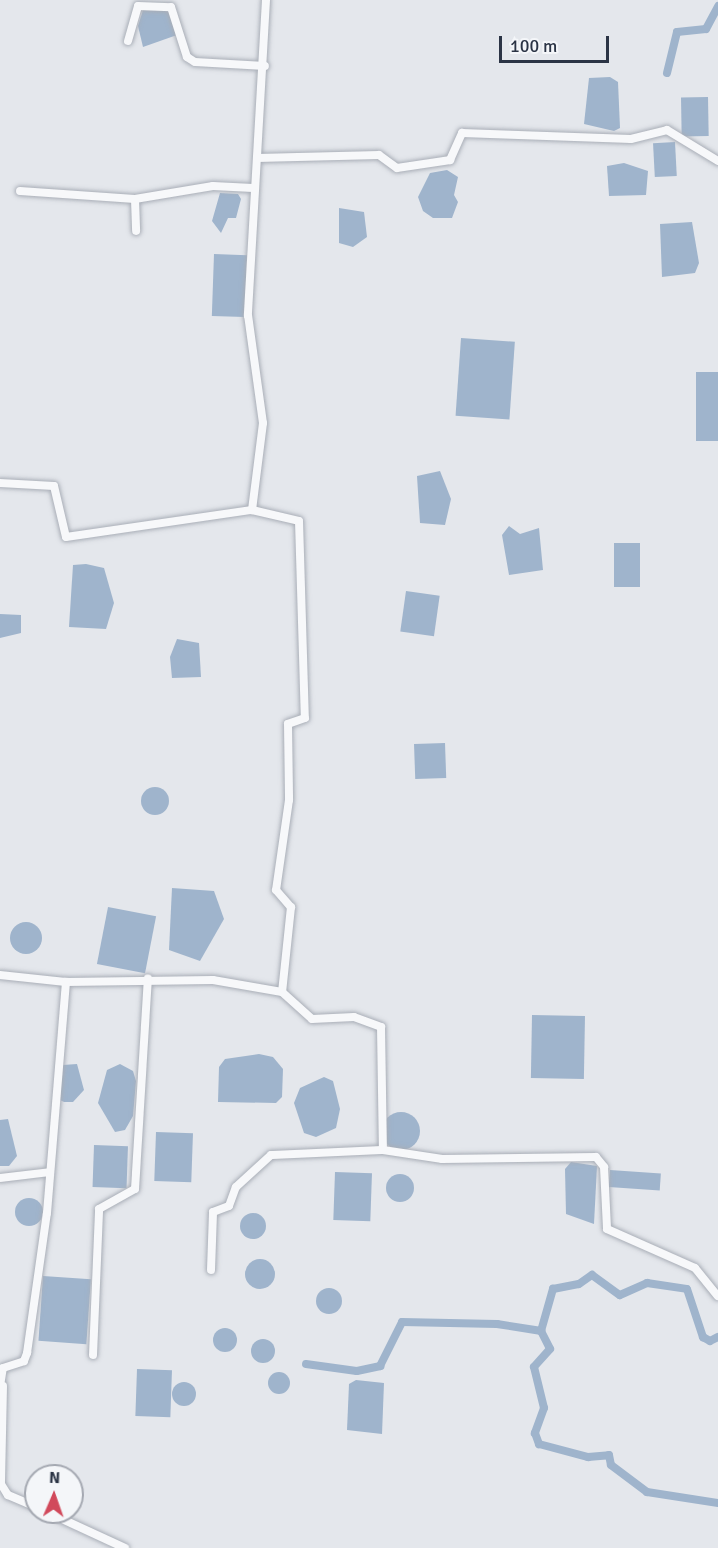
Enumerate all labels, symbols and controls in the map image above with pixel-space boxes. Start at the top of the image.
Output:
scale bar [502,24,612,62]
text: 100 m [510,35,557,57]
north arrow [24,1464,84,1524]
text: N [49,1468,60,1488]

